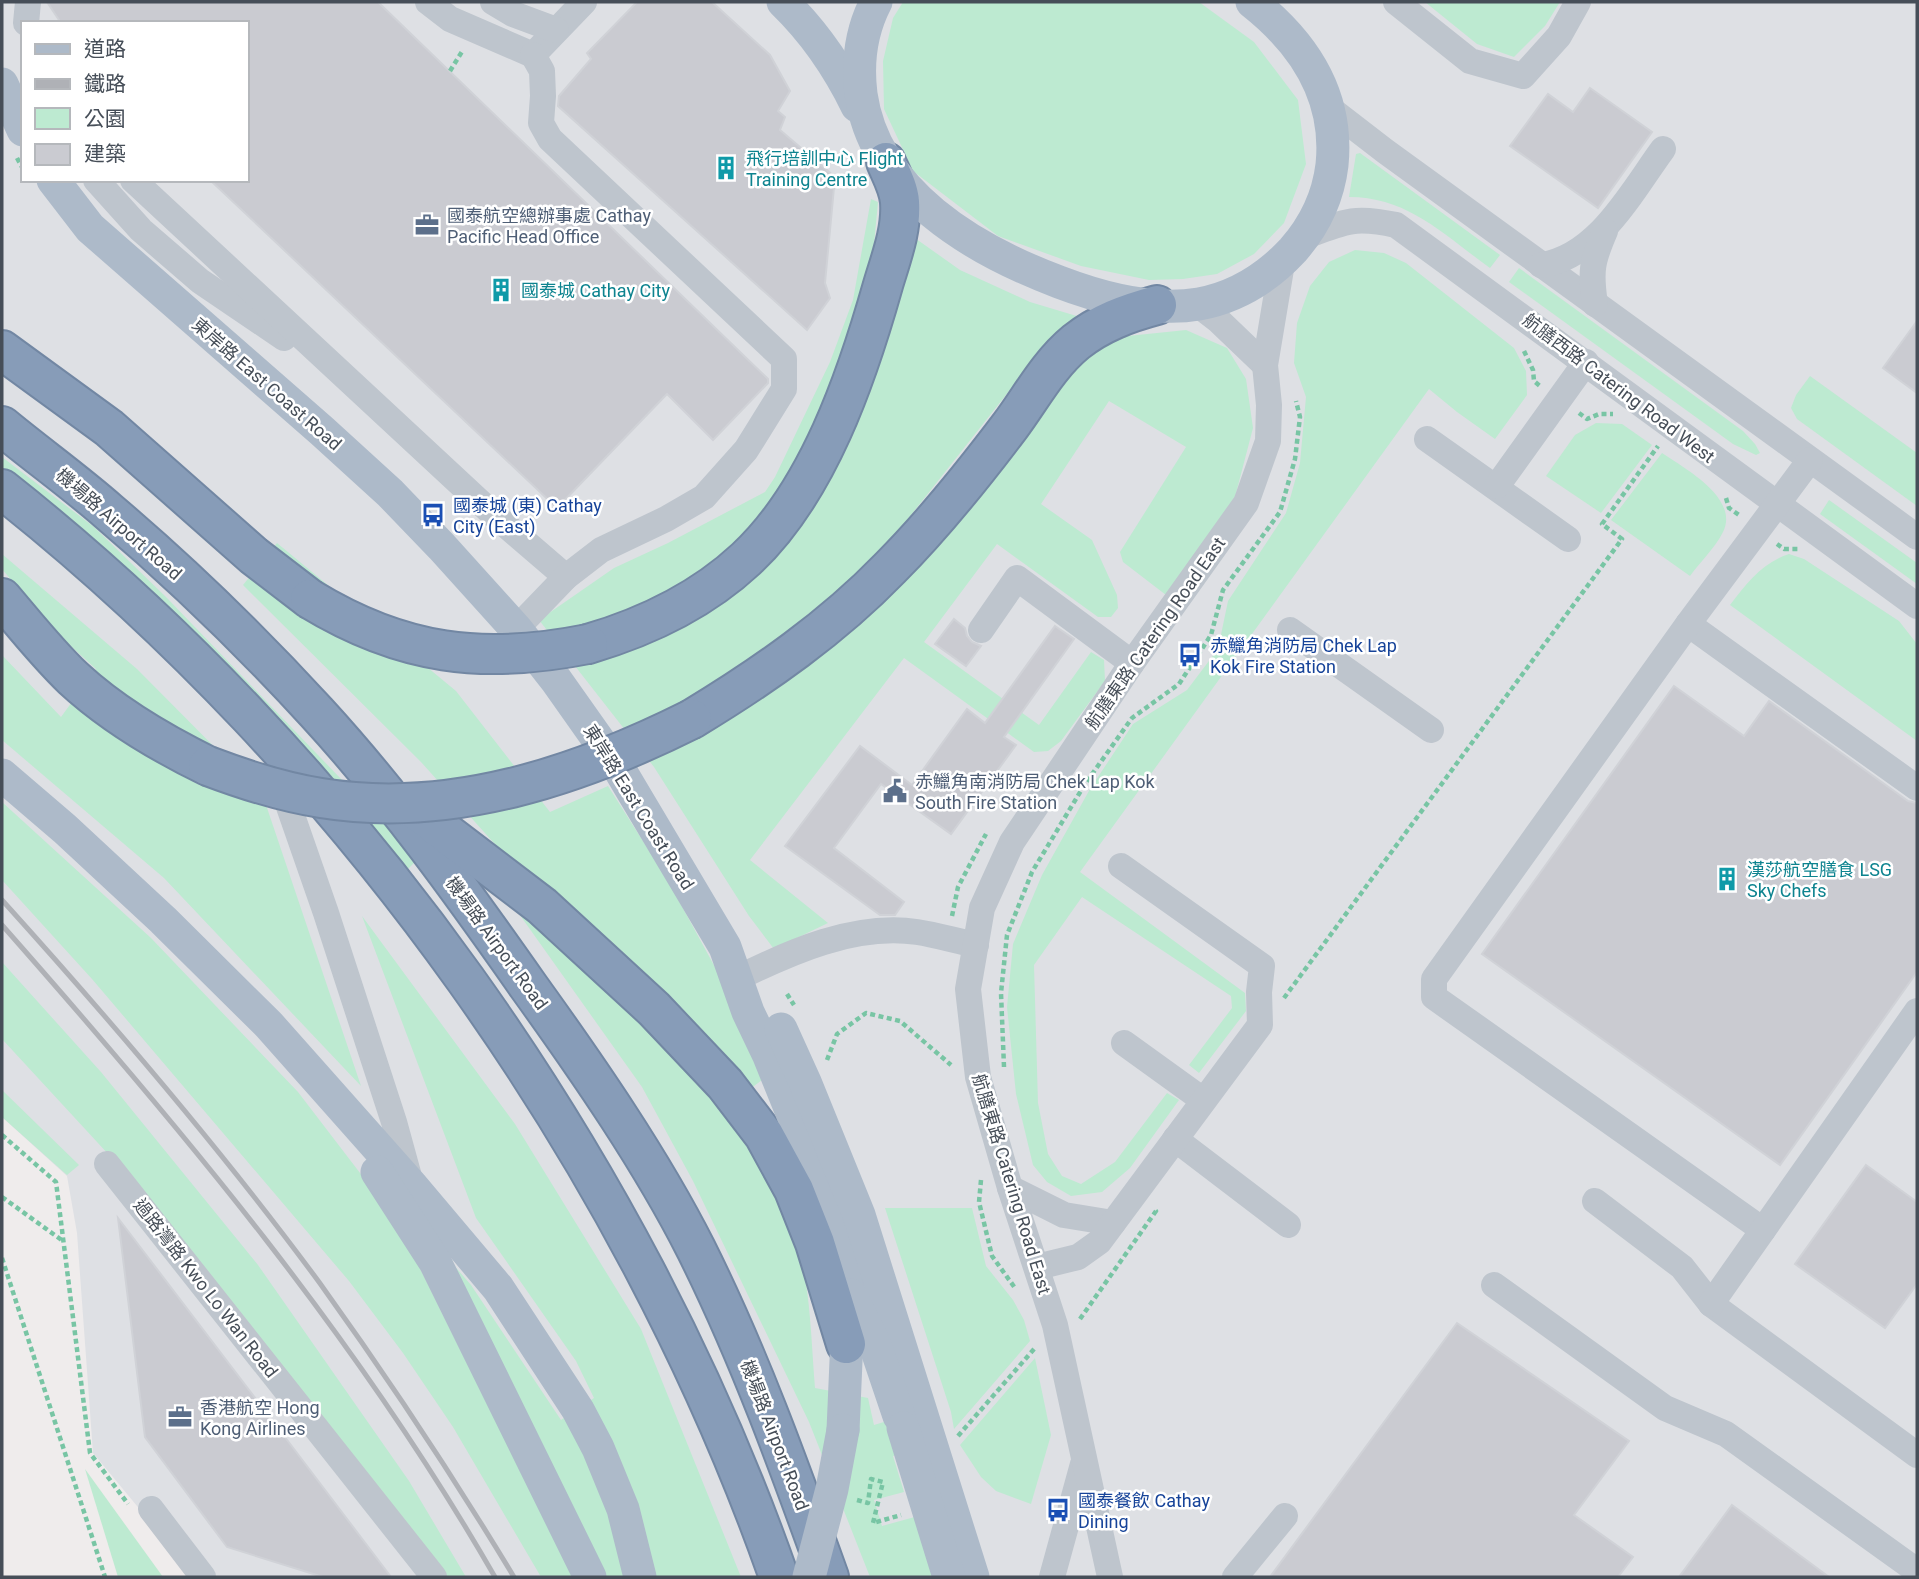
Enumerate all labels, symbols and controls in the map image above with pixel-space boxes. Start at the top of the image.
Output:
legend [21,21,248,182]
text: 道路 [84,37,126,61]
text: 鐵路 [84,72,126,96]
text: 公園 [84,107,126,131]
text: 建築 [84,142,126,166]
place label: 飛行培訓中心 Flight Training Centre [746,148,903,190]
building icon: 飛行培訓中心 Flight Training Centre [712,154,740,182]
place label: 國泰航空總辦事處 Cathay Pacific Head Office [447,205,651,247]
office icon: 國泰航空總辦事處 Cathay Pacific Head Office [413,211,441,239]
building icon: 國泰城 Cathay City [487,276,515,304]
place label: 國泰城 Cathay City [521,280,670,301]
street label: 航膳西路 Catering Road West [1519,309,1719,467]
street label: 東岸路 East Coast Road [188,313,346,455]
street label: 機場路 Airport Road [52,464,186,584]
place label: 國泰城 (東) Cathay City (East) [453,495,602,538]
bus stop icon: 國泰城 (東) Cathay City (East) [419,501,447,529]
street label: 航膳東路 Catering Road East [1081,533,1229,733]
place label: 赤鱲角消防局 Chek Lap Kok Fire Station [1210,635,1397,677]
bus stop icon: 赤鱲角消防局 Chek Lap Kok Fire Station [1176,641,1204,669]
street label: 東岸路 East Coast Road [580,721,698,893]
place label: 赤鱲角南消防局 Chek Lap Kok South Fire Station [915,771,1156,813]
public building icon: 赤鱲角南消防局 Chek Lap Kok South Fire Station [881,777,909,805]
place label: 漢莎航空膳食 LSG Sky Chefs [1747,859,1892,901]
building icon: 漢莎航空膳食 LSG Sky Chefs [1713,865,1741,893]
street label: 機場路 Airport Road [442,872,552,1014]
street label: 航膳東路 Catering Road East [968,1071,1056,1297]
street label: 過路灣路 Kwo Lo Wan Road [130,1194,282,1382]
street label: 機場路 Airport Road [737,1357,813,1513]
place label: 香港航空 Hong Kong Airlines [200,1397,320,1439]
office icon: 香港航空 Hong Kong Airlines [166,1403,194,1431]
place label: 國泰餐飲 Cathay Dining [1078,1490,1210,1532]
bus stop icon: 國泰餐飲 Cathay Dining [1044,1496,1072,1524]

